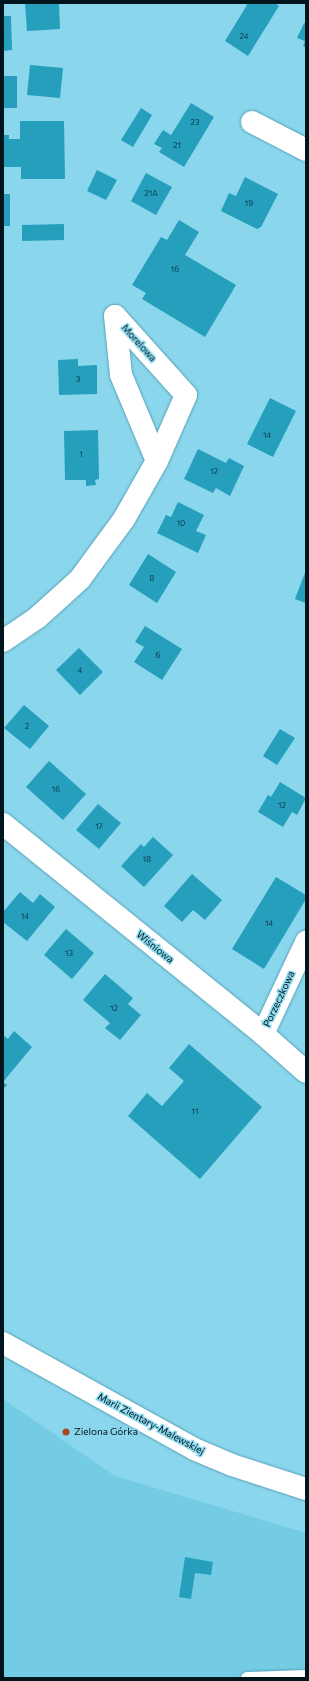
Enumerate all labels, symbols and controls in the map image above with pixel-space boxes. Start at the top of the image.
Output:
house number: 24 [239,32,249,42]
house number: 23 [191,118,199,128]
house number: 21 [173,141,181,151]
house number: 21A [144,189,158,199]
house number: 19 [245,199,253,209]
house number: 16 [171,265,179,275]
street label: Morelowa [119,322,159,364]
house number: 3 [76,375,80,385]
house number: 14 [263,431,271,441]
house number: 1 [79,450,83,460]
house number: 12 [210,467,218,477]
house number: 10 [177,519,185,529]
house number: 8 [150,574,154,584]
house number: 6 [156,651,160,661]
house number: 4 [78,666,82,676]
house number: 2 [25,722,29,732]
house number: 16 [52,785,60,795]
house number: 12 [278,801,286,811]
house number: 17 [95,822,103,832]
house number: 18 [143,855,151,865]
house number: 14 [21,912,29,922]
house number: 14 [265,919,273,929]
street label: Wiśniowa [134,928,176,966]
house number: 13 [65,949,73,959]
street label: Porzeczkowa [261,969,297,1029]
house number: 12 [110,1004,118,1014]
house number: 11 [192,1107,198,1117]
street label: Marii Zientary-Malewskiej [95,1391,207,1457]
place label: Zielona Górka [74,1426,138,1438]
marker: Zielona Górka [61,1427,71,1437]

